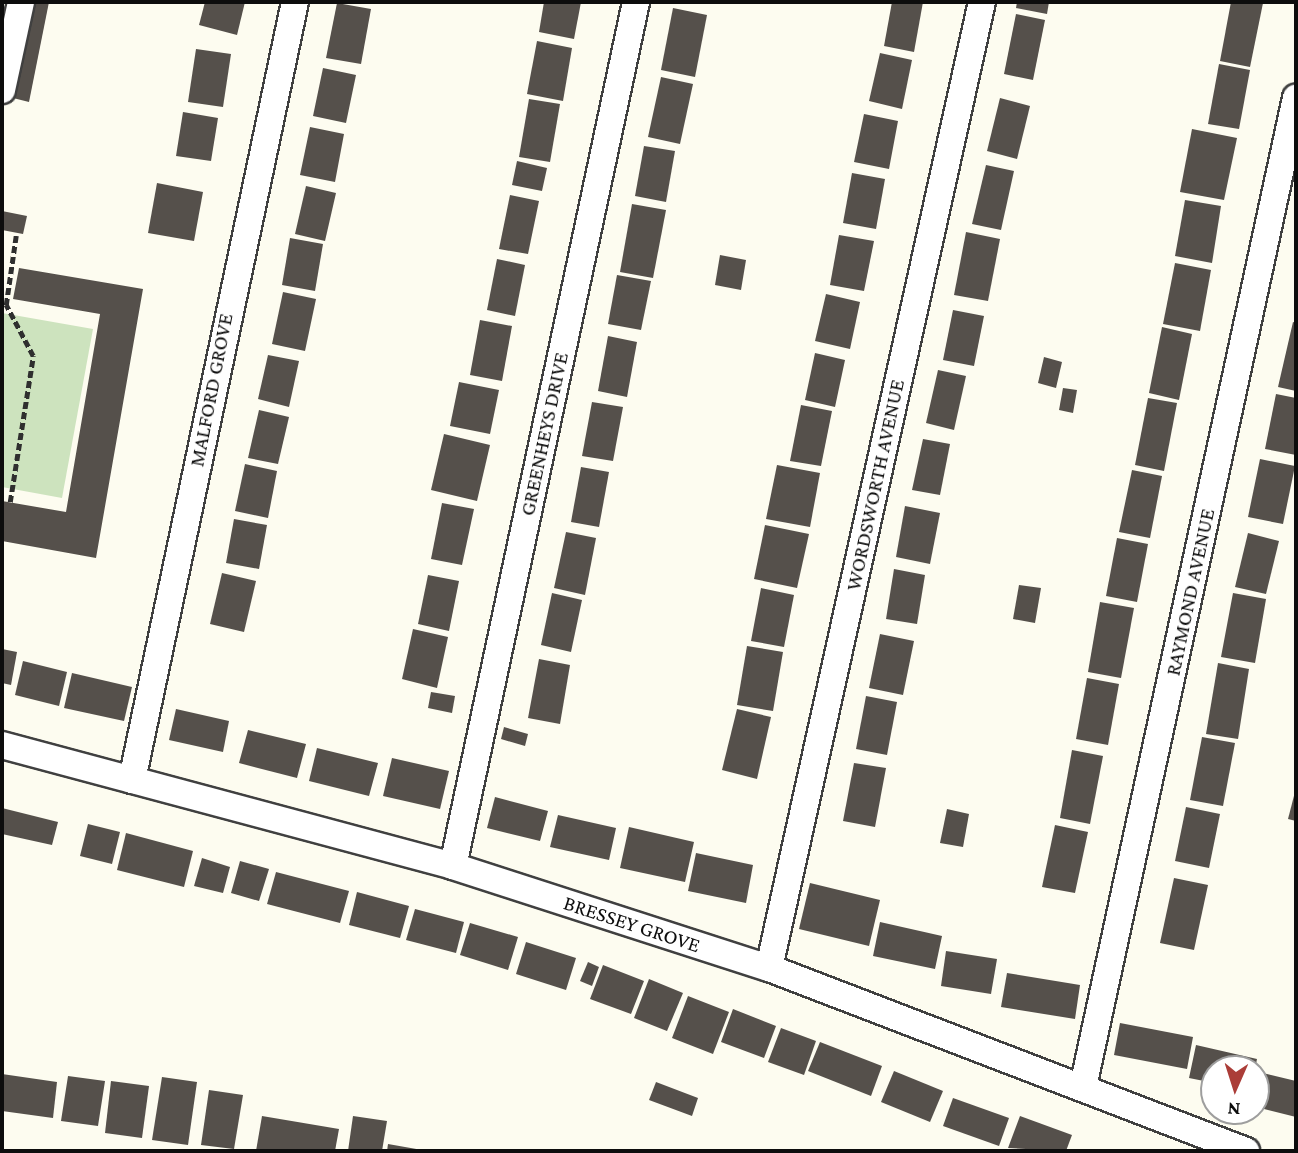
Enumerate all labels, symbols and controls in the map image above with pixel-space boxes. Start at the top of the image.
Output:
street label: MALFORD GROVE [184,311,238,469]
street label: GREENHEYS DRIVE [514,350,574,518]
street label: WORDSWORTH AVENUE [840,377,910,593]
street label: RAYMOND AVENUE [1160,506,1220,678]
street label: BRESSEY GROVE [561,890,703,958]
north arrow [1200,1055,1270,1125]
text: N [1227,1099,1241,1120]

